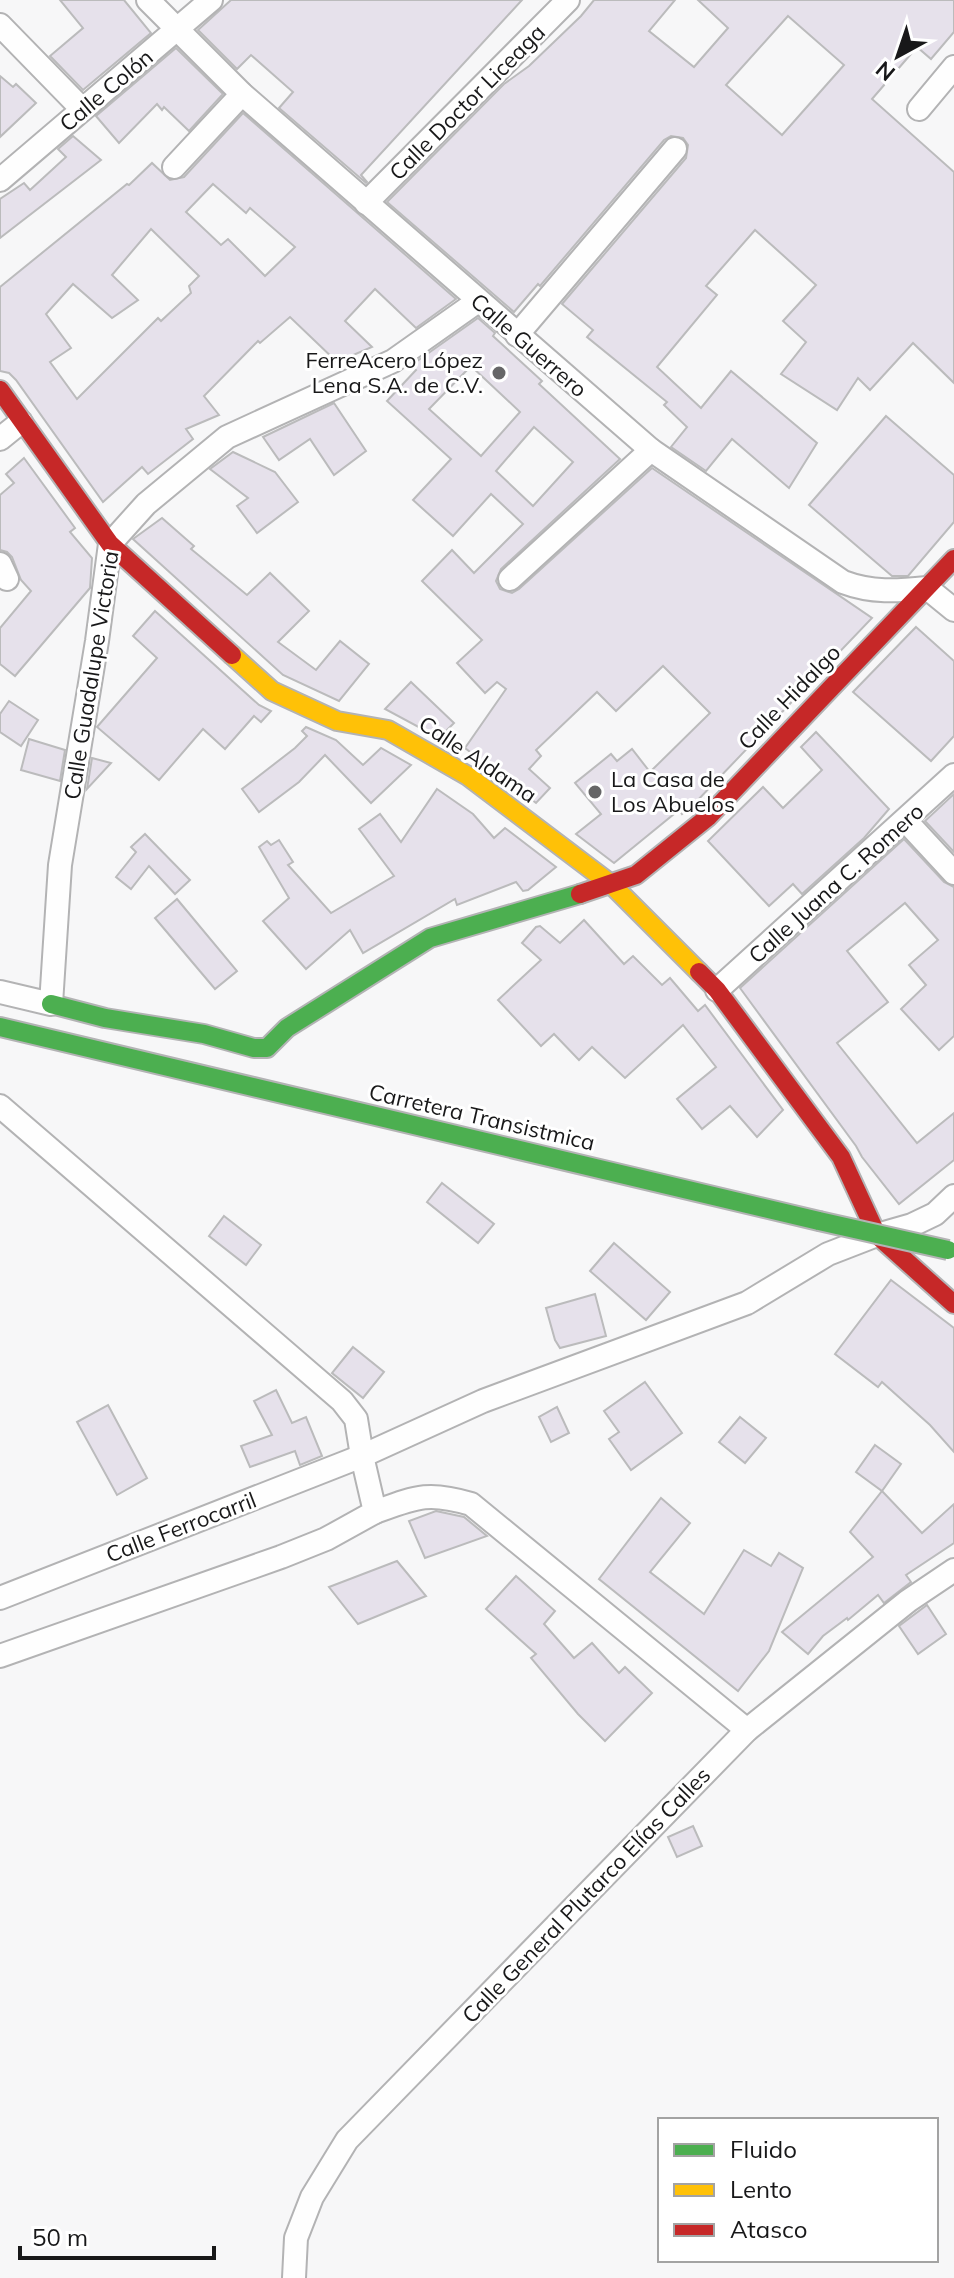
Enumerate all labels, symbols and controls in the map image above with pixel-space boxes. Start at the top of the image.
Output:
north arrow [858,16,938,96]
street label: Calle Doctor Liceaga [383,18,551,186]
street label: Calle Colón [53,43,159,137]
text: N [870,55,901,87]
street label: Calle Guerrero [465,287,593,403]
place label: FerreAcero López Lena S.A. de C.V. [305,346,483,399]
marker: FerreAcero López Lena S.A. de C.V. [490,364,508,382]
street label: Calle Guadalupe Victoria [58,549,124,801]
street label: Calle Hidalgo [732,638,846,756]
street label: Calle Aldama [414,709,542,809]
place label: La Casa de Los Abuelos [611,765,735,818]
marker: La Casa de Los Abuelos [586,783,604,801]
street label: Calle Juana C. Romero [743,797,929,969]
street label: Carretera Transistmica [366,1077,598,1157]
street label: Calle Ferrocarril [102,1485,260,1569]
street label: Calle General Plutarco Elías Calles [456,1761,716,2029]
legend [658,2118,938,2262]
text: Fluido [730,2134,797,2164]
text: Lento [730,2174,792,2204]
scale bar [20,2210,214,2260]
text: Atasco [730,2214,807,2244]
text: 50 m [32,2222,88,2252]

